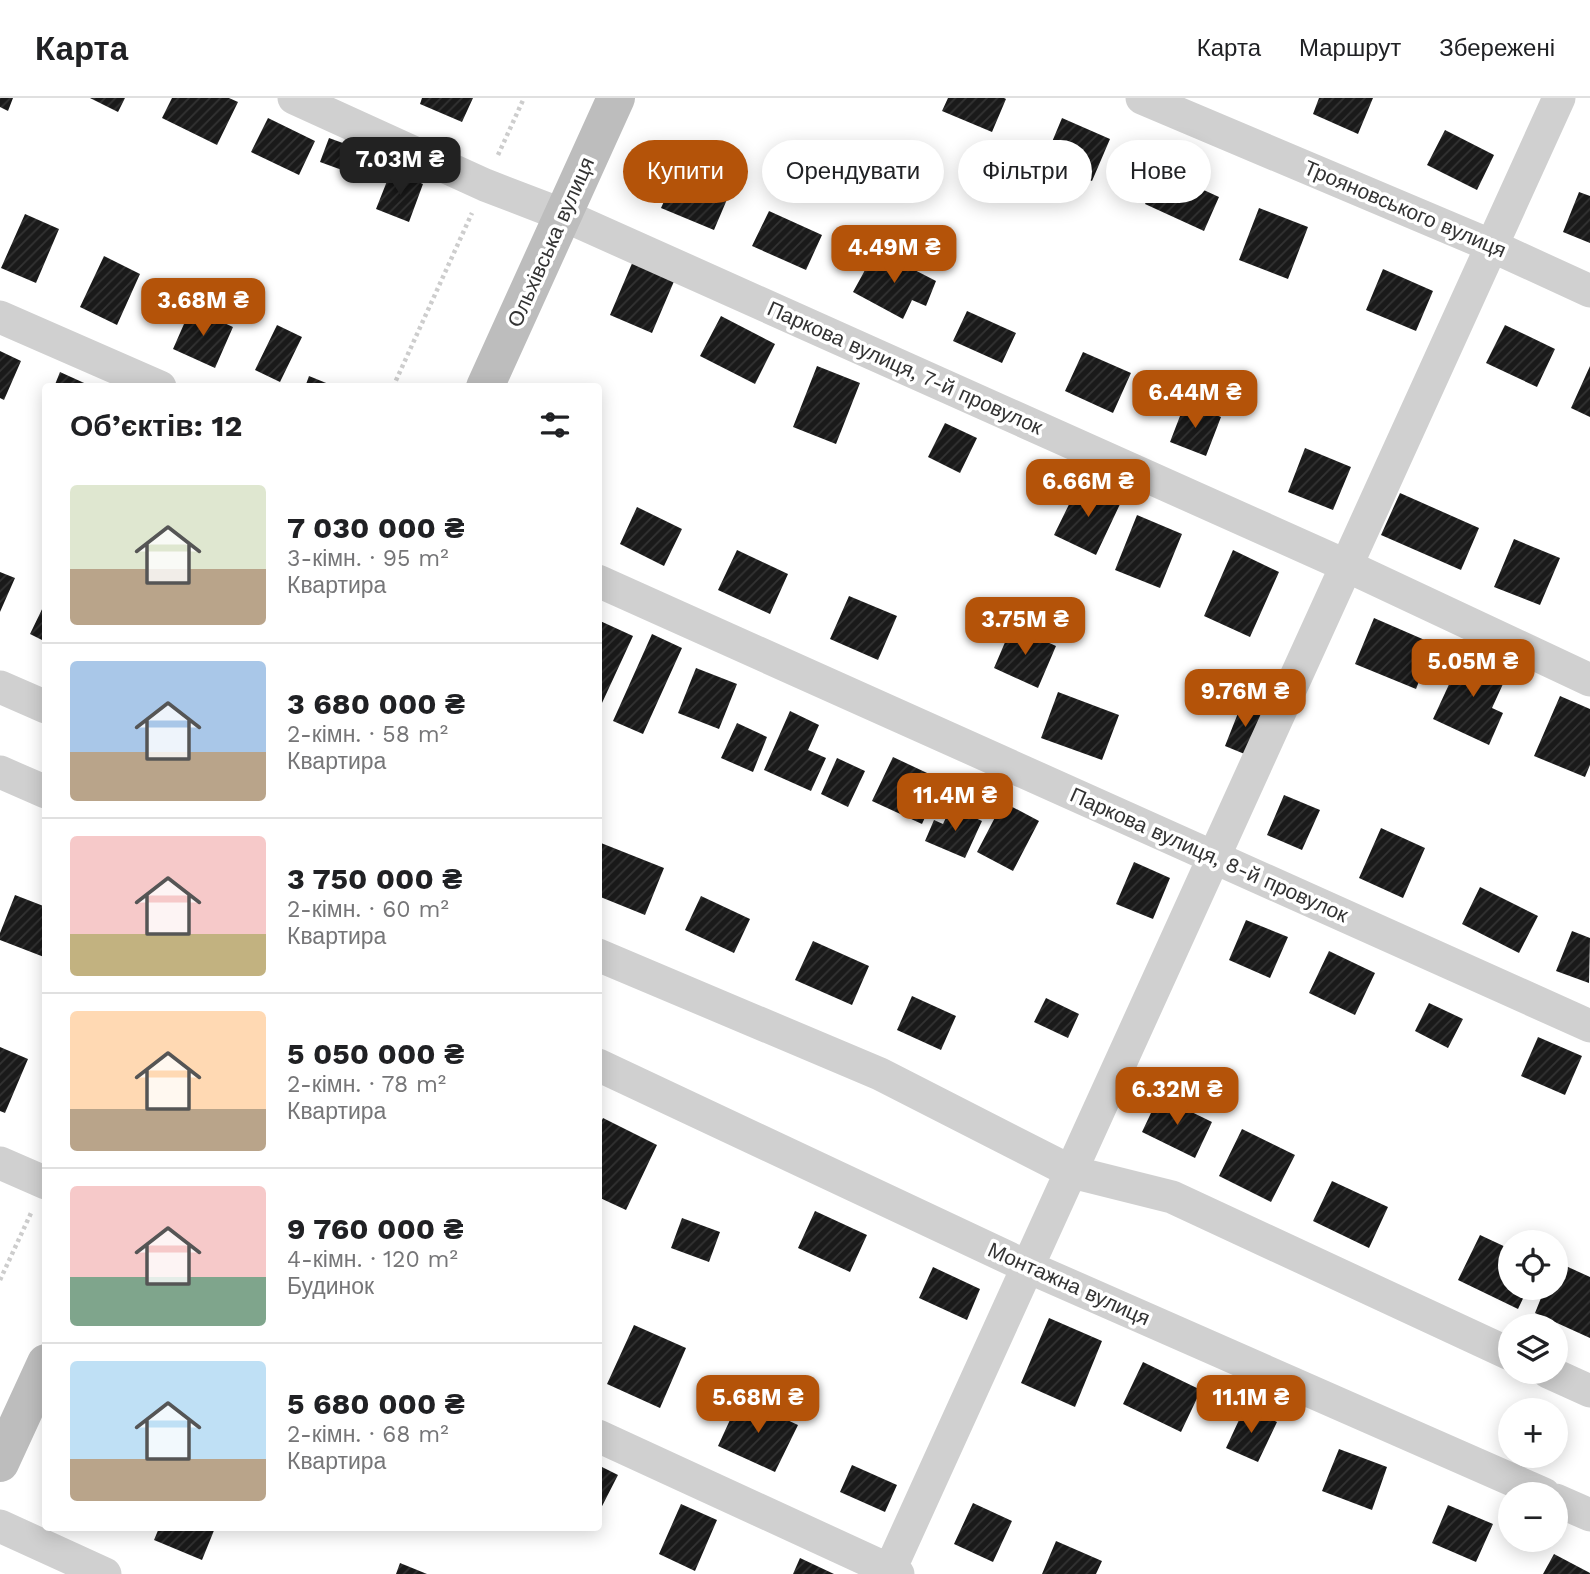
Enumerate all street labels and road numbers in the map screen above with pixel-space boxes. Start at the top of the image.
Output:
street label: Ольхівська вулиця [502,153,599,331]
street label: Трояновського вулиця [1300,155,1510,262]
street label: Паркова вулиця, 7-й провулок [764,295,1047,440]
street label: Паркова вулиця, 8-й провулок [1066,782,1353,928]
street label: Монтажна вулиця [984,1237,1154,1330]

